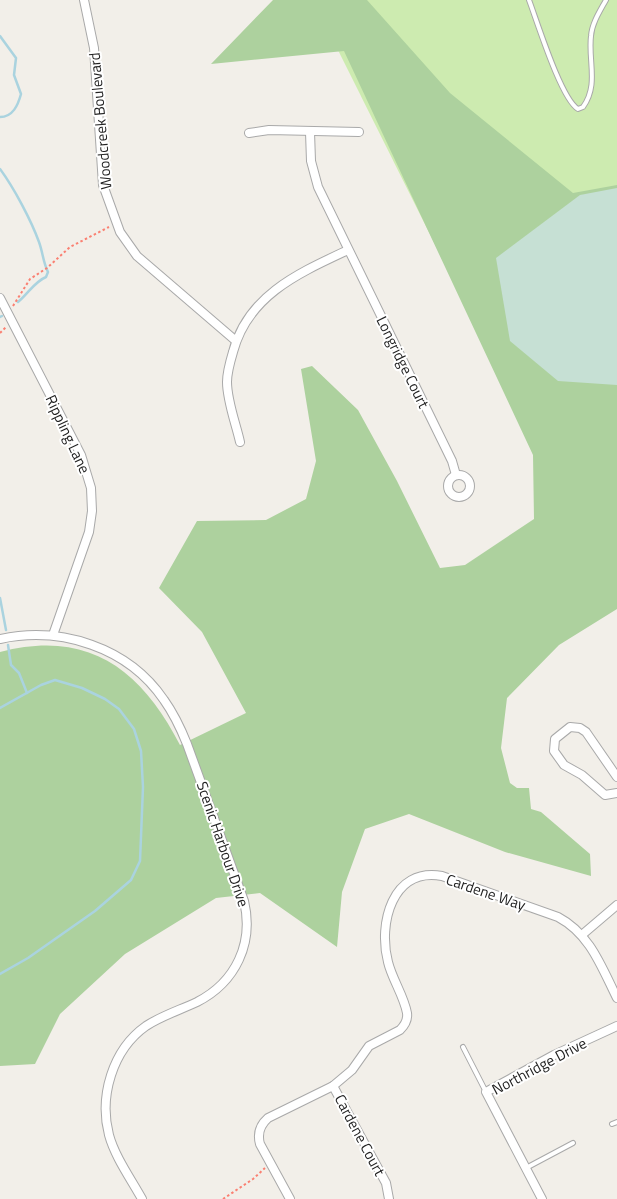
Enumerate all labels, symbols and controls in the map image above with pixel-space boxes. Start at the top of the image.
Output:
street label: Woodcreek Boulevard [83,51,117,191]
street label: Longridge Court [371,312,436,413]
street label: Rippling Lane [40,391,96,477]
street label: Scenic Harbour Drive [191,778,255,910]
street label: Cardene Way [443,868,529,916]
street label: Northridge Drive [488,1031,590,1101]
street label: Cardene Court [329,1090,391,1181]

